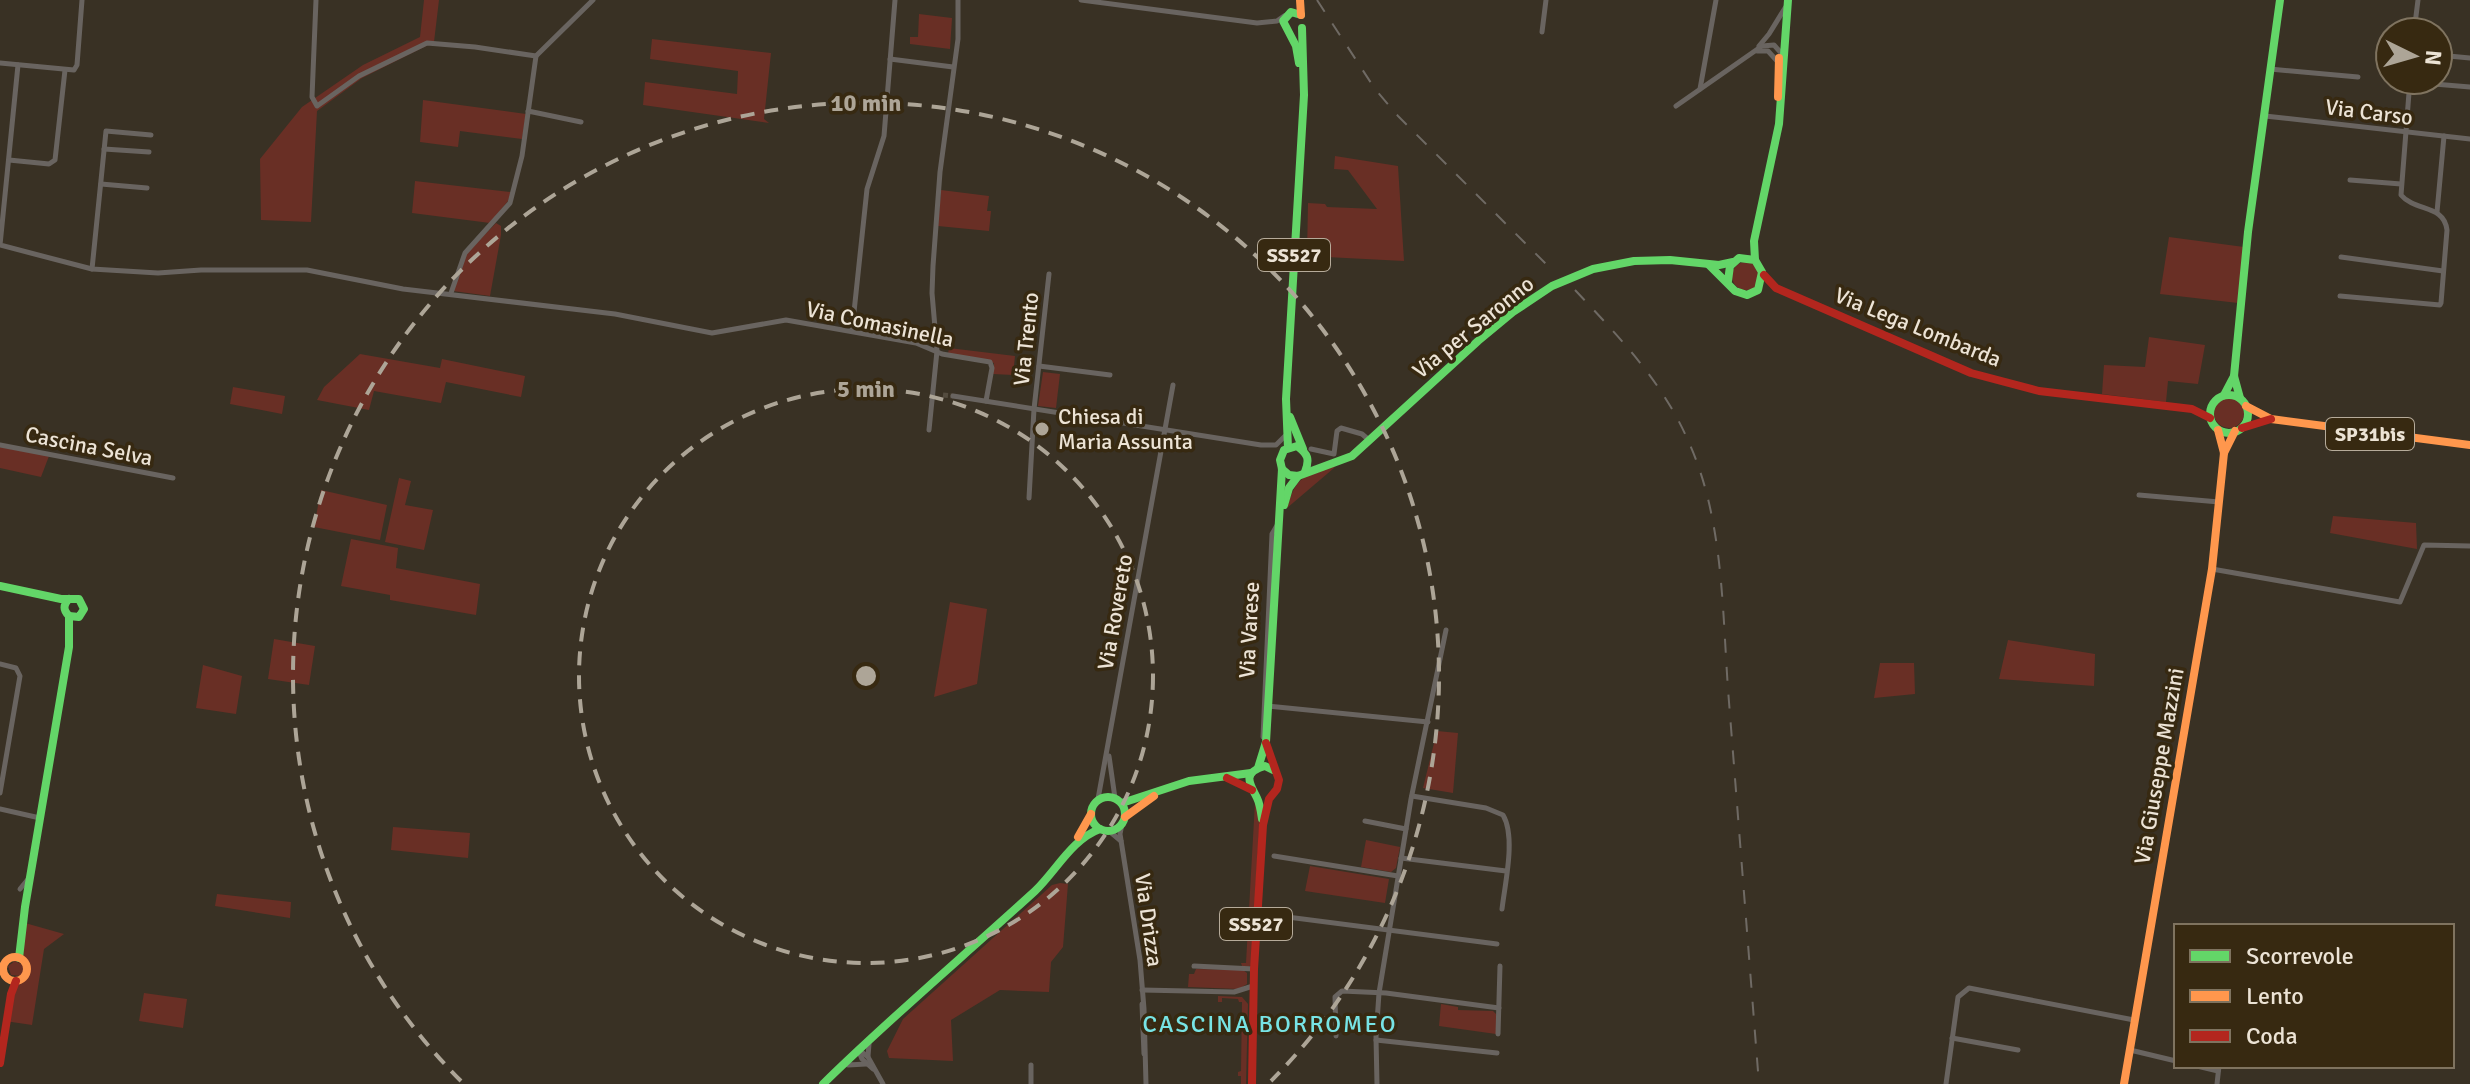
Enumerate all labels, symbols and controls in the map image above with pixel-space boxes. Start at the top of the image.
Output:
north arrow [2374,16,2454,96]
text: N [2419,49,2448,67]
text: 10 min [831,88,901,118]
street label: Via Carso [2324,93,2414,131]
road number: SS527 [1258,239,1330,271]
street label: Via per Saronno [1407,270,1539,384]
street label: Via Lega Lombarda [1831,281,2005,373]
street label: Via Trento [1008,291,1044,387]
street label: Via Comasinella [804,295,956,353]
text: 5 min [837,374,895,404]
place label: Chiesa di Maria Assunta [1058,403,1193,455]
road number: SP31bis [2326,418,2414,450]
street label: Cascina Selva [23,420,155,472]
marker: Chiesa di Maria Assunta [1033,420,1051,438]
street label: Via Rovereto [1092,552,1138,672]
street label: Via Varese [1233,581,1265,679]
centre of rings [852,662,880,690]
street label: Via Giuseppe Mazzini [2128,666,2190,866]
street label: Via Drizza [1129,872,1169,968]
road number: SS527 [1220,908,1292,940]
legend [2174,924,2454,1068]
text: Scorrevole [2246,941,2354,971]
text: Lento [2246,981,2304,1011]
district label: CASCINA BORROMEO [1142,1009,1398,1039]
text: Coda [2246,1021,2298,1051]

